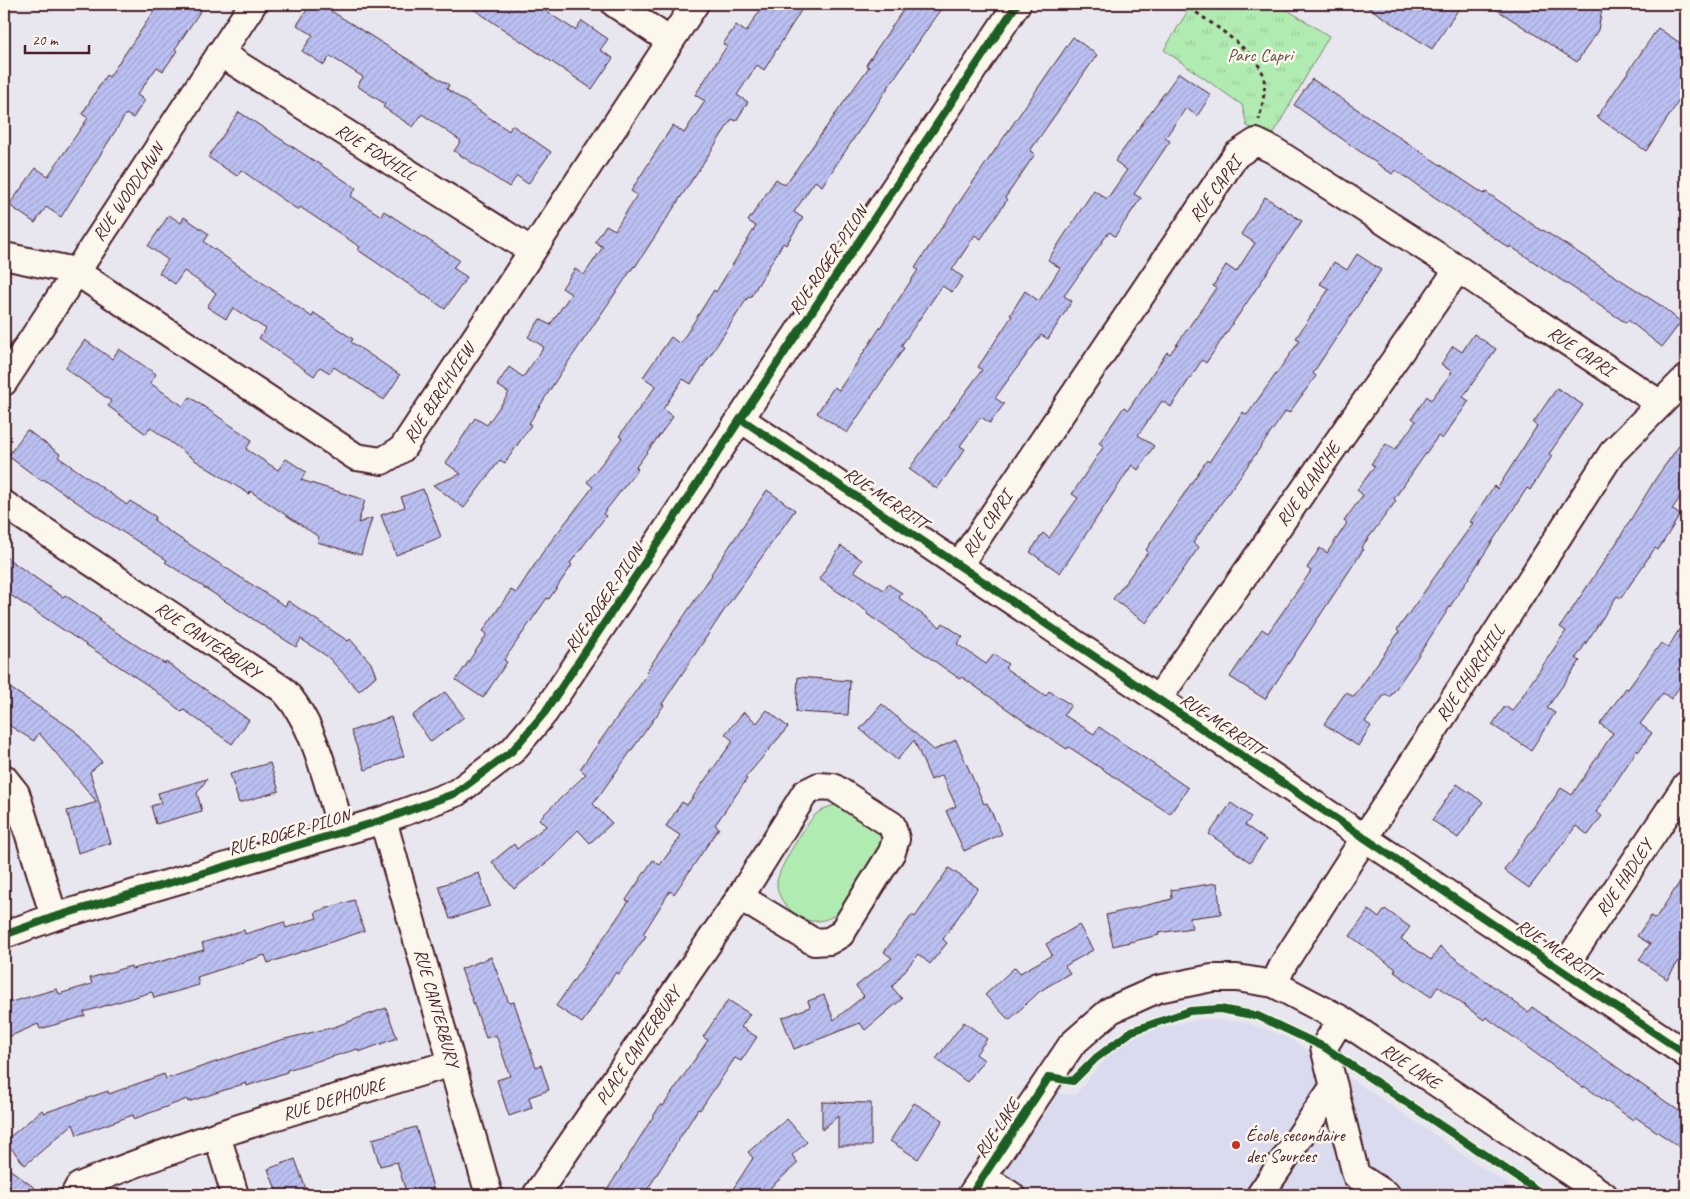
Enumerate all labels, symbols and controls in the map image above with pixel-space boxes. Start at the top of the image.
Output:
scale bar [25,22,89,54]
text: 20 m [32,31,59,50]
park label: Parc Capri [1227,44,1295,66]
street label: RUE FOXHILL [332,119,420,185]
street label: RUE WOODLAWN [87,137,170,245]
street label: RUE CAPRI [1184,149,1248,226]
street label: RUE ROGER-PILON [784,199,874,318]
street label: RUE CAPRI [1544,321,1621,383]
street label: RUE BIRCHVIEW [399,337,481,447]
street label: RUE BLANCHE [1271,436,1346,530]
street label: RUE MERRITT [840,462,936,537]
street label: RUE CAPRI [957,484,1019,561]
street label: RUE ROGER-PILON [560,537,650,656]
street label: RUE CANTERBURY [151,597,267,685]
street label: RUE CHURCHILL [1431,620,1509,725]
street label: RUE MERRITT [1176,688,1272,763]
street label: RUE ROGER-PILON [226,803,355,860]
street label: RUE HADLEY [1591,833,1659,920]
street label: RUE MERRITT [1512,914,1608,989]
street label: RUE CANTERBURY [410,946,465,1073]
street label: PLACE CANTERBURY [591,980,688,1109]
street label: RUE LAKE [1377,1038,1447,1095]
street label: RUE DEPHOURE [280,1072,390,1125]
street label: RUE LAKE [969,1092,1026,1162]
place label: École secondaire des Sources [1246,1124,1346,1167]
marker: École secondaire des Sources [1230,1139,1242,1151]

